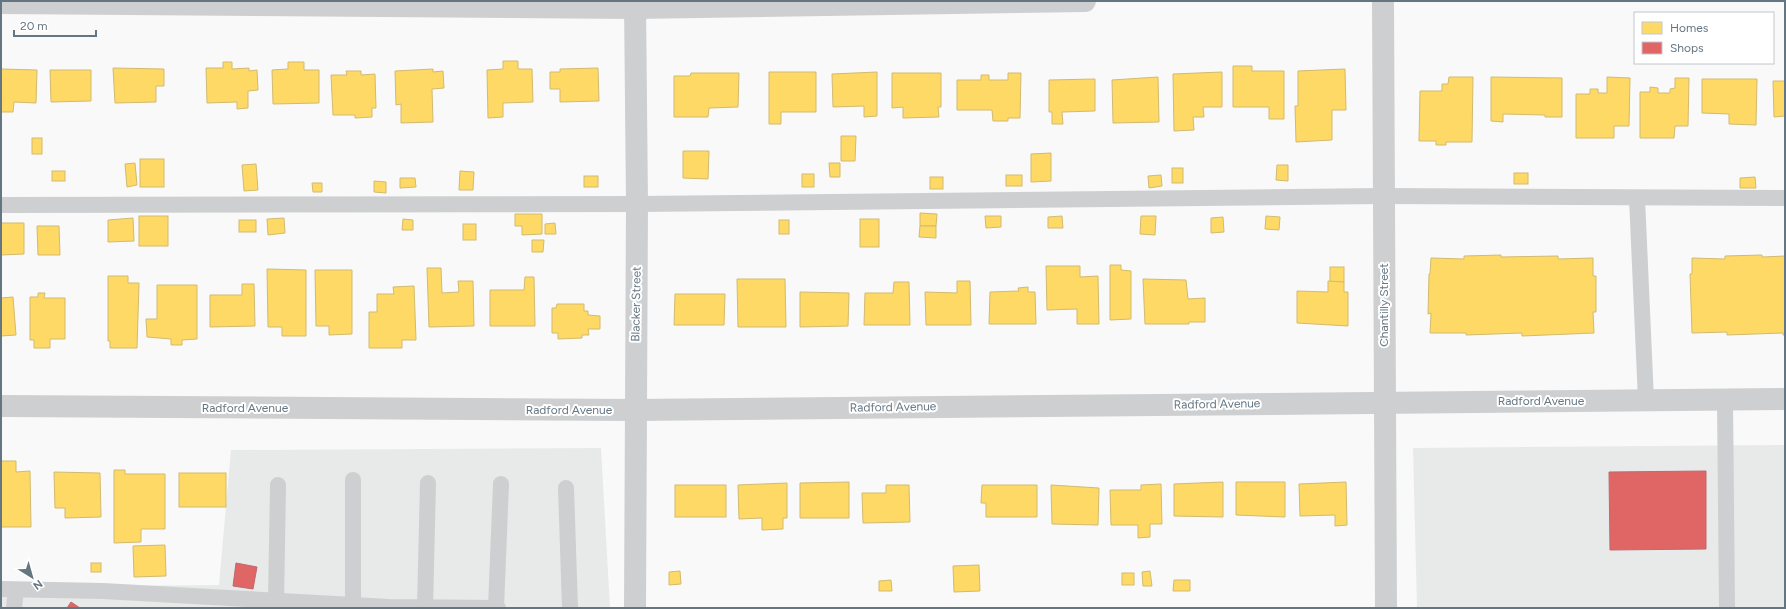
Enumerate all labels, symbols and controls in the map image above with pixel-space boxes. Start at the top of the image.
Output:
scale bar [14,12,96,38]
legend [1634,12,1774,64]
text: 20 m [20,19,48,33]
text: Homes [1670,21,1709,35]
text: Shops [1670,41,1704,55]
street label: Chantilly Street [1377,263,1391,347]
street label: Blacker Street [628,266,644,342]
street label: Radford Avenue [1498,394,1585,408]
street label: Radford Avenue [1174,396,1261,412]
street label: Radford Avenue [850,399,937,415]
street label: Radford Avenue [202,401,289,415]
street label: Radford Avenue [526,403,613,417]
north arrow [12,557,52,597]
text: N [30,577,45,592]

